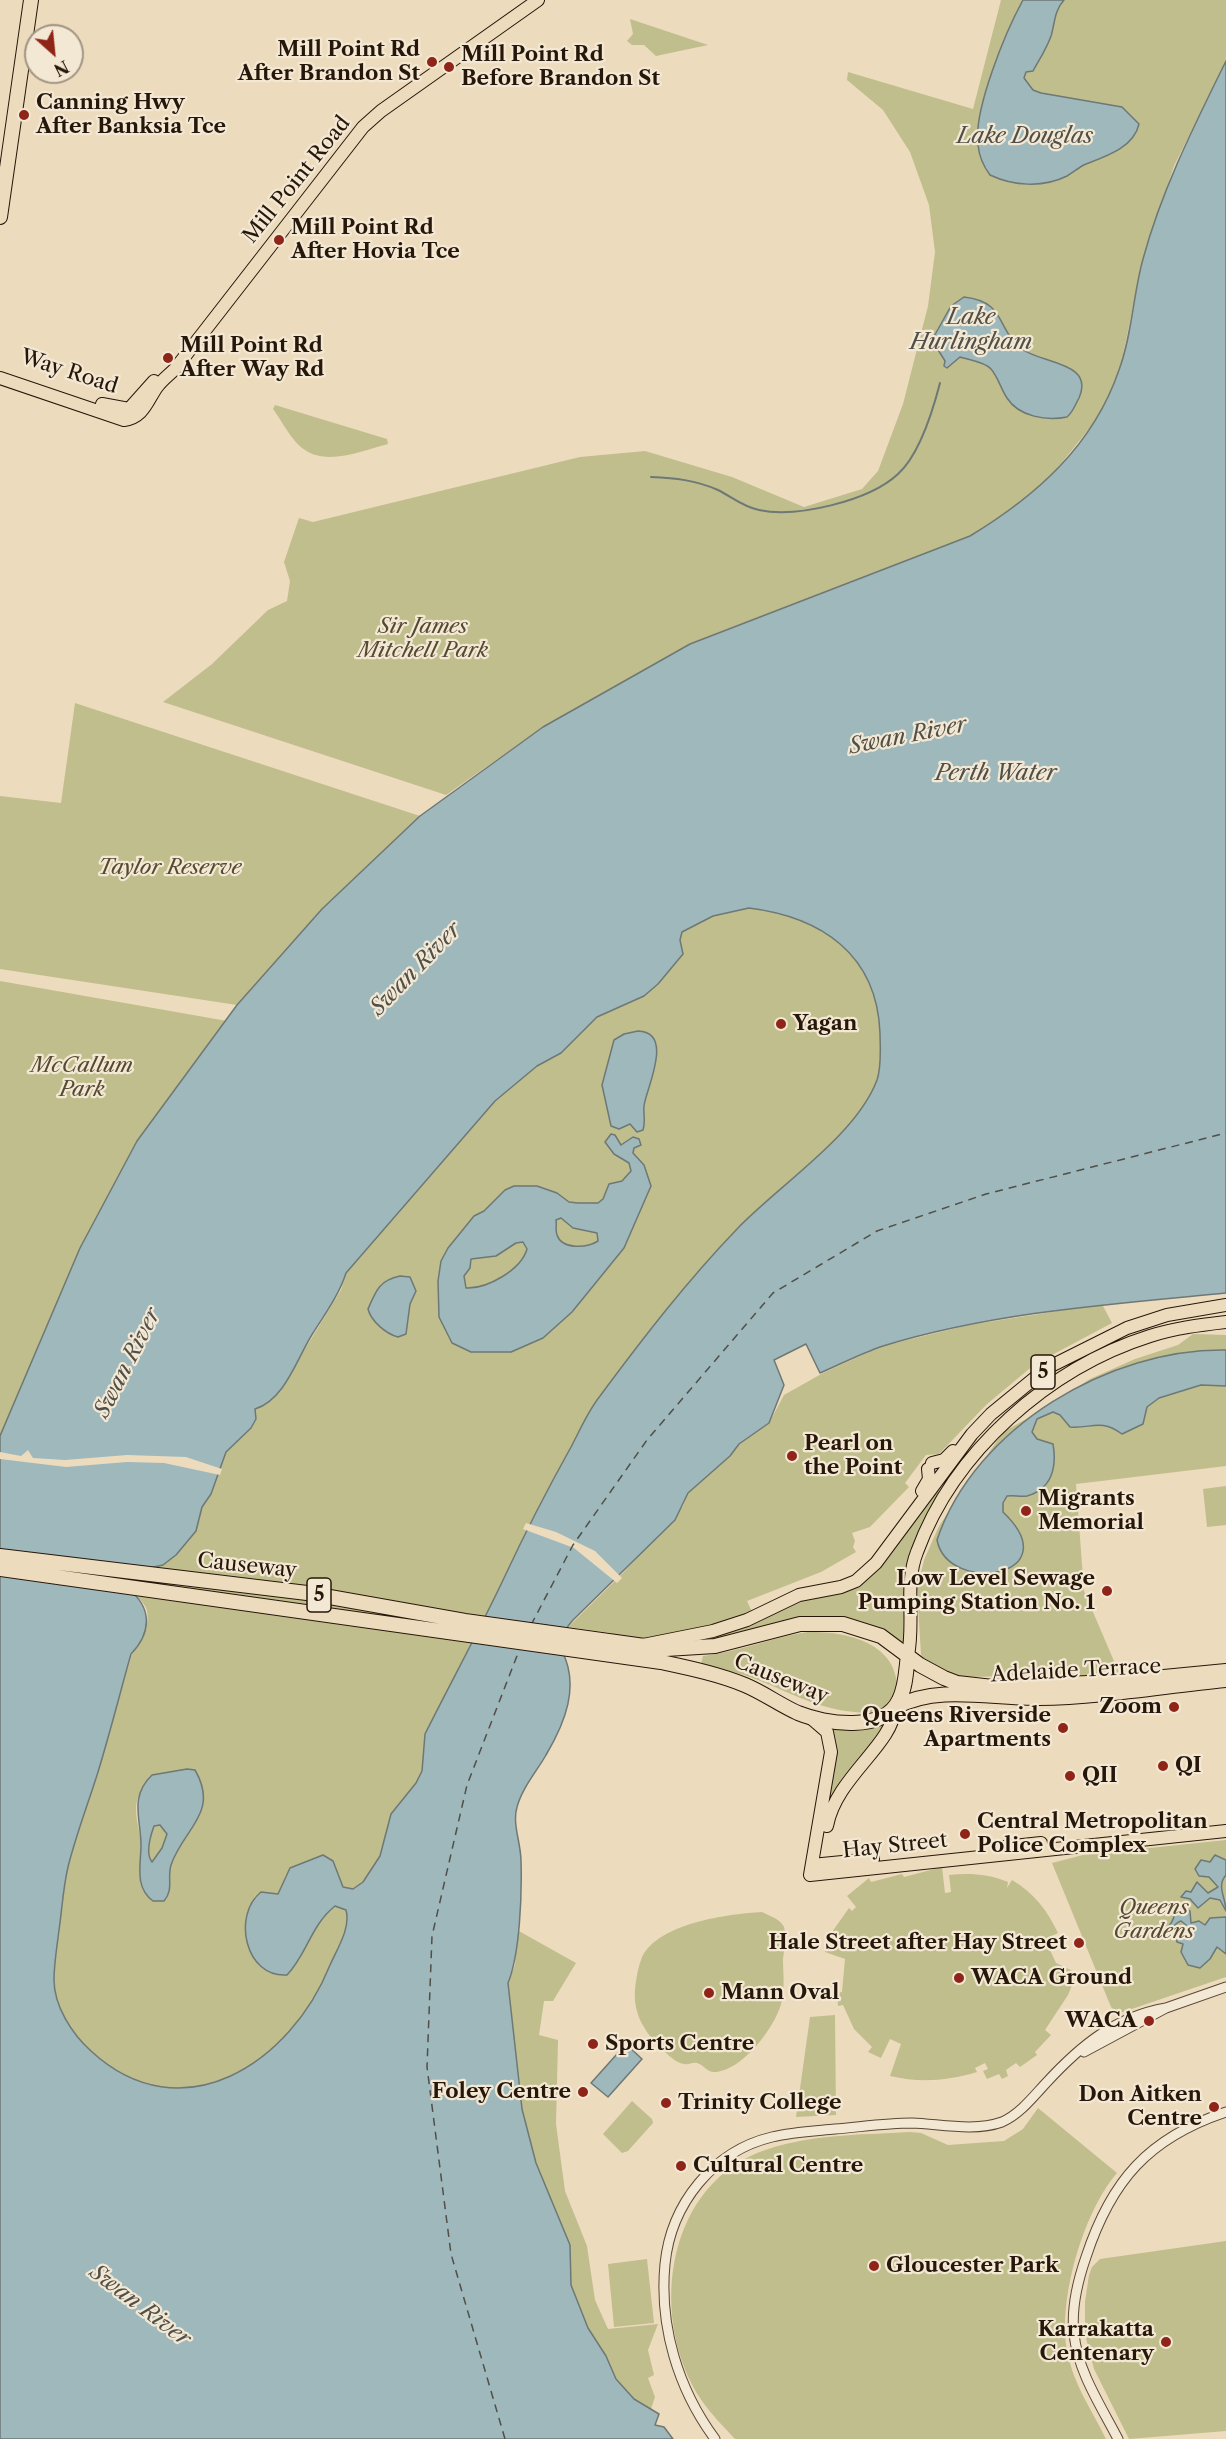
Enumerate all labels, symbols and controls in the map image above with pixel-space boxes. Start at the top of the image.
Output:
north arrow [24,24,84,84]
place label: Mill Point Rd After Brandon St [238,37,420,87]
place label: Mill Point Rd Before Brandon St [461,42,660,92]
marker: Mill Point Rd After Brandon St [425,55,439,69]
text: N [51,56,72,80]
marker: Mill Point Rd Before Brandon St [442,60,456,74]
place label: Canning Hwy After Banksia Tce [36,90,226,140]
marker: Canning Hwy After Banksia Tce [17,108,31,122]
street label: Mill Point Road [238,111,356,249]
water label: Lake Douglas [957,124,1093,150]
place label: Mill Point Rd After Hovia Tce [291,215,460,265]
marker: Mill Point Rd After Hovia Tce [272,233,286,247]
water label: Lake Hurlingham [910,305,1032,356]
place label: Mill Point Rd After Way Rd [180,333,324,383]
street label: Way Road [17,344,121,400]
marker: Mill Point Rd After Way Rd [161,351,175,365]
park label: Sir James Mitchell Park [358,614,488,664]
water label: Swan River [847,712,969,760]
water label: Perth Water [935,761,1057,787]
park label: Taylor Reserve [98,855,242,881]
water label: Swan River [365,917,467,1021]
place label: Yagan [793,1011,857,1037]
marker: Yagan [774,1017,788,1031]
park label: McCallum Park [31,1053,133,1103]
water label: Swan River [89,1304,167,1422]
road number: 5 [1031,1355,1055,1389]
place label: Pearl on the Point [804,1431,902,1481]
marker: Pearl on the Point [785,1449,799,1463]
place label: Migrants Memorial [1038,1486,1144,1536]
marker: Migrants Memorial [1019,1504,1033,1518]
street label: Causeway [196,1548,298,1584]
place label: Low Level Sewage Pumping Station No. 1 [858,1566,1095,1616]
road number: 5 [307,1578,331,1612]
marker: Low Level Sewage Pumping Station No. 1 [1100,1584,1114,1598]
street label: Causeway [730,1649,832,1709]
street label: Adelaide Terrace [990,1654,1162,1688]
place label: Zoom [1099,1694,1162,1720]
marker: Zoom [1167,1700,1181,1714]
place label: Queens Riverside Apartments [862,1703,1051,1753]
marker: Queens Riverside Apartments [1056,1721,1070,1735]
place label: QI [1175,1753,1202,1779]
marker: QI [1156,1759,1170,1773]
place label: QII [1082,1763,1117,1789]
marker: QII [1063,1769,1077,1783]
place label: Central Metropolitan Police Complex [977,1809,1208,1859]
marker: Central Metropolitan Police Complex [958,1827,972,1841]
street label: Hay Street [841,1828,949,1864]
park label: Queens Gardens [1113,1895,1195,1945]
place label: Hale Street after Hay Street [769,1930,1067,1956]
marker: Hale Street after Hay Street [1072,1936,1086,1950]
place label: WACA Ground [971,1965,1132,1991]
marker: WACA Ground [952,1971,966,1985]
place label: Mann Oval [721,1980,839,2006]
marker: Mann Oval [702,1986,716,2000]
place label: WACA [1065,2008,1137,2034]
marker: WACA [1142,2014,1156,2028]
place label: Sports Centre [605,2031,754,2057]
marker: Sports Centre [586,2037,600,2051]
place label: Foley Centre [432,2079,571,2105]
place label: Don Aitken Centre [1078,2082,1202,2132]
marker: Foley Centre [576,2085,590,2099]
place label: Trinity College [678,2090,841,2116]
marker: Trinity College [659,2096,673,2110]
marker: Don Aitken Centre [1207,2100,1221,2114]
place label: Cultural Centre [693,2153,863,2179]
marker: Cultural Centre [674,2159,688,2173]
place label: Gloucester Park [886,2253,1059,2279]
water label: Swan River [84,2259,196,2353]
marker: Gloucester Park [867,2259,881,2273]
place label: Karrakatta Centenary [1038,2317,1154,2367]
marker: Karrakatta Centenary [1159,2335,1173,2349]

